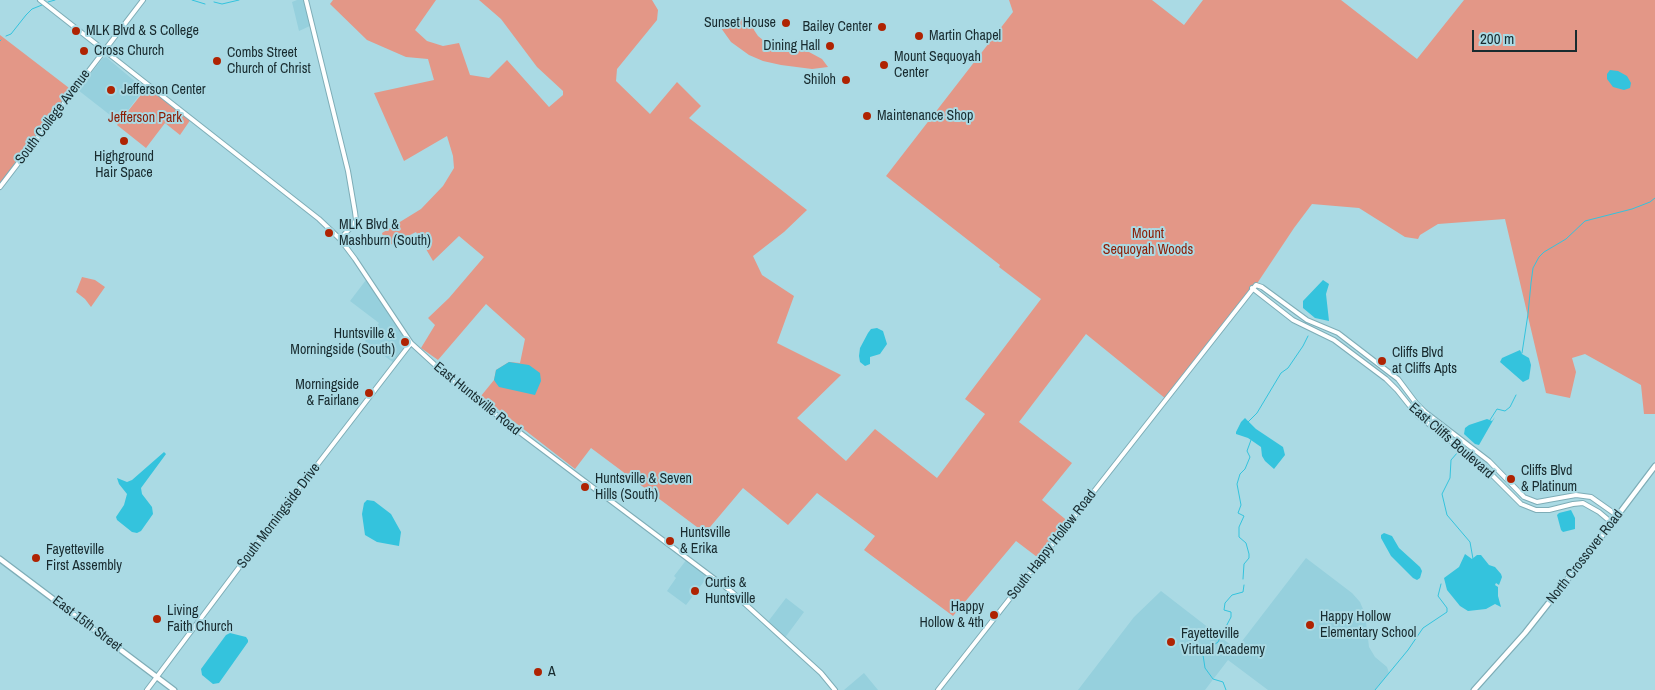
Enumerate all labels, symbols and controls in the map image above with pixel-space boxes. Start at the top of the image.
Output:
place label: Sunset House [704,15,776,31]
marker: Sunset House [780,17,792,29]
place label: Bailey Center [802,19,872,35]
scale bar [1475,20,1580,52]
marker: Bailey Center [876,21,888,33]
place label: MLK Blvd & S College [86,23,199,39]
marker: MLK Blvd & S College [70,25,82,37]
place label: Martin Chapel [929,28,1001,44]
text: 200 m [1480,28,1514,49]
marker: Martin Chapel [913,30,925,42]
place label: Dining Hall [763,38,820,54]
marker: Dining Hall [824,40,836,52]
place label: Cross Church [94,43,164,59]
marker: Cross Church [78,45,90,57]
place label: Combs Street Church of Christ [227,45,311,78]
place label: Mount Sequoyah Center [894,49,981,82]
marker: Combs Street Church of Christ [211,55,223,67]
marker: Mount Sequoyah Center [878,59,890,71]
street label: South College Avenue [12,66,94,168]
place label: Shiloh [803,72,836,88]
marker: Shiloh [840,74,852,86]
place label: Jefferson Center [121,82,206,98]
marker: Jefferson Center [105,84,117,96]
place label: Maintenance Shop [877,108,973,124]
park label: Jefferson Park [108,110,182,126]
marker: Maintenance Shop [861,110,873,122]
marker: Highground Hair Space [118,135,130,147]
place label: Highground Hair Space [94,149,154,182]
place label: MLK Blvd & Mashburn (South) [339,217,431,250]
park label: Mount Sequoyah Woods [1103,226,1193,258]
marker: MLK Blvd & Mashburn (South) [323,227,335,239]
place label: Huntsville & Morningside (South) [290,326,395,358]
marker: Huntsville & Morningside (South) [399,336,411,348]
place label: Cliffs Blvd at Cliffs Apts [1392,345,1457,378]
marker: Cliffs Blvd at Cliffs Apts [1376,355,1388,367]
street label: East Huntsville Road [430,359,524,439]
place label: Morningside & Fairlane [295,377,359,410]
marker: Morningside & Fairlane [363,387,375,399]
street label: East Cliffs Boulevard [1405,400,1497,482]
street label: South Morningside Drive [234,460,324,572]
place label: Cliffs Blvd & Platinum [1521,463,1577,496]
place label: Huntsville & Seven Hills (South) [595,471,692,504]
marker: Cliffs Blvd & Platinum [1505,473,1517,485]
marker: Huntsville & Seven Hills (South) [579,481,591,493]
street label: South Happy Hollow Road [1004,487,1100,603]
street label: North Crossover Road [1543,507,1627,607]
place label: Huntsville & Erika [680,525,730,558]
marker: Huntsville & Erika [664,535,676,547]
place label: Fayetteville First Assembly [46,542,122,574]
marker: Fayetteville First Assembly [30,552,42,564]
place label: Curtis & Huntsville [705,575,755,608]
marker: Curtis & Huntsville [689,585,701,597]
street label: East 15th Street [49,593,125,655]
place label: Happy Hollow & 4th [920,599,984,632]
place label: Living Faith Church [167,603,233,636]
marker: Happy Hollow & 4th [988,609,1000,621]
place label: Happy Hollow Elementary School [1320,609,1416,642]
marker: Living Faith Church [151,613,163,625]
marker: Happy Hollow Elementary School [1304,619,1316,631]
place label: Fayetteville Virtual Academy [1181,626,1265,658]
marker: Fayetteville Virtual Academy [1165,636,1177,648]
place label: A [548,664,556,680]
marker: A [532,666,544,678]

